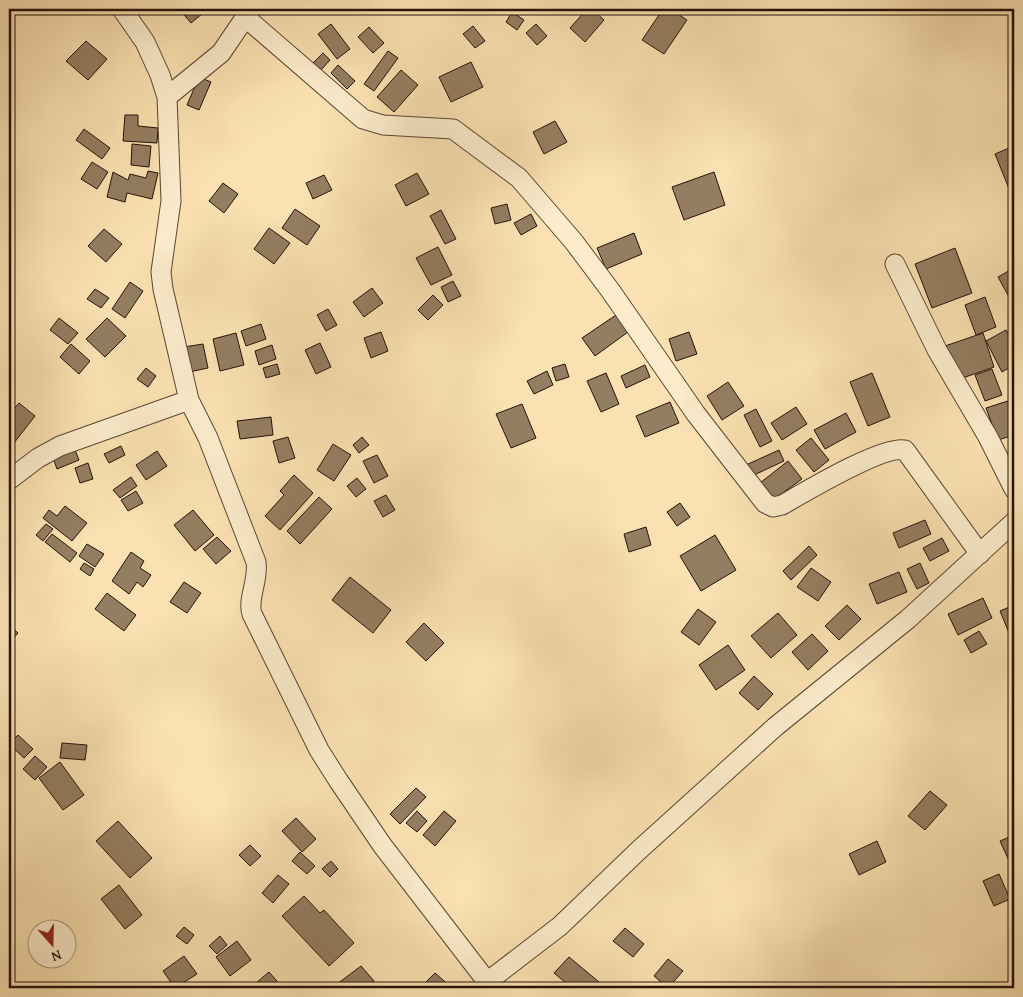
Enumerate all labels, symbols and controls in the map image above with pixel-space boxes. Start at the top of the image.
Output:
north arrow [28,920,78,970]
text: N [48,945,64,967]

